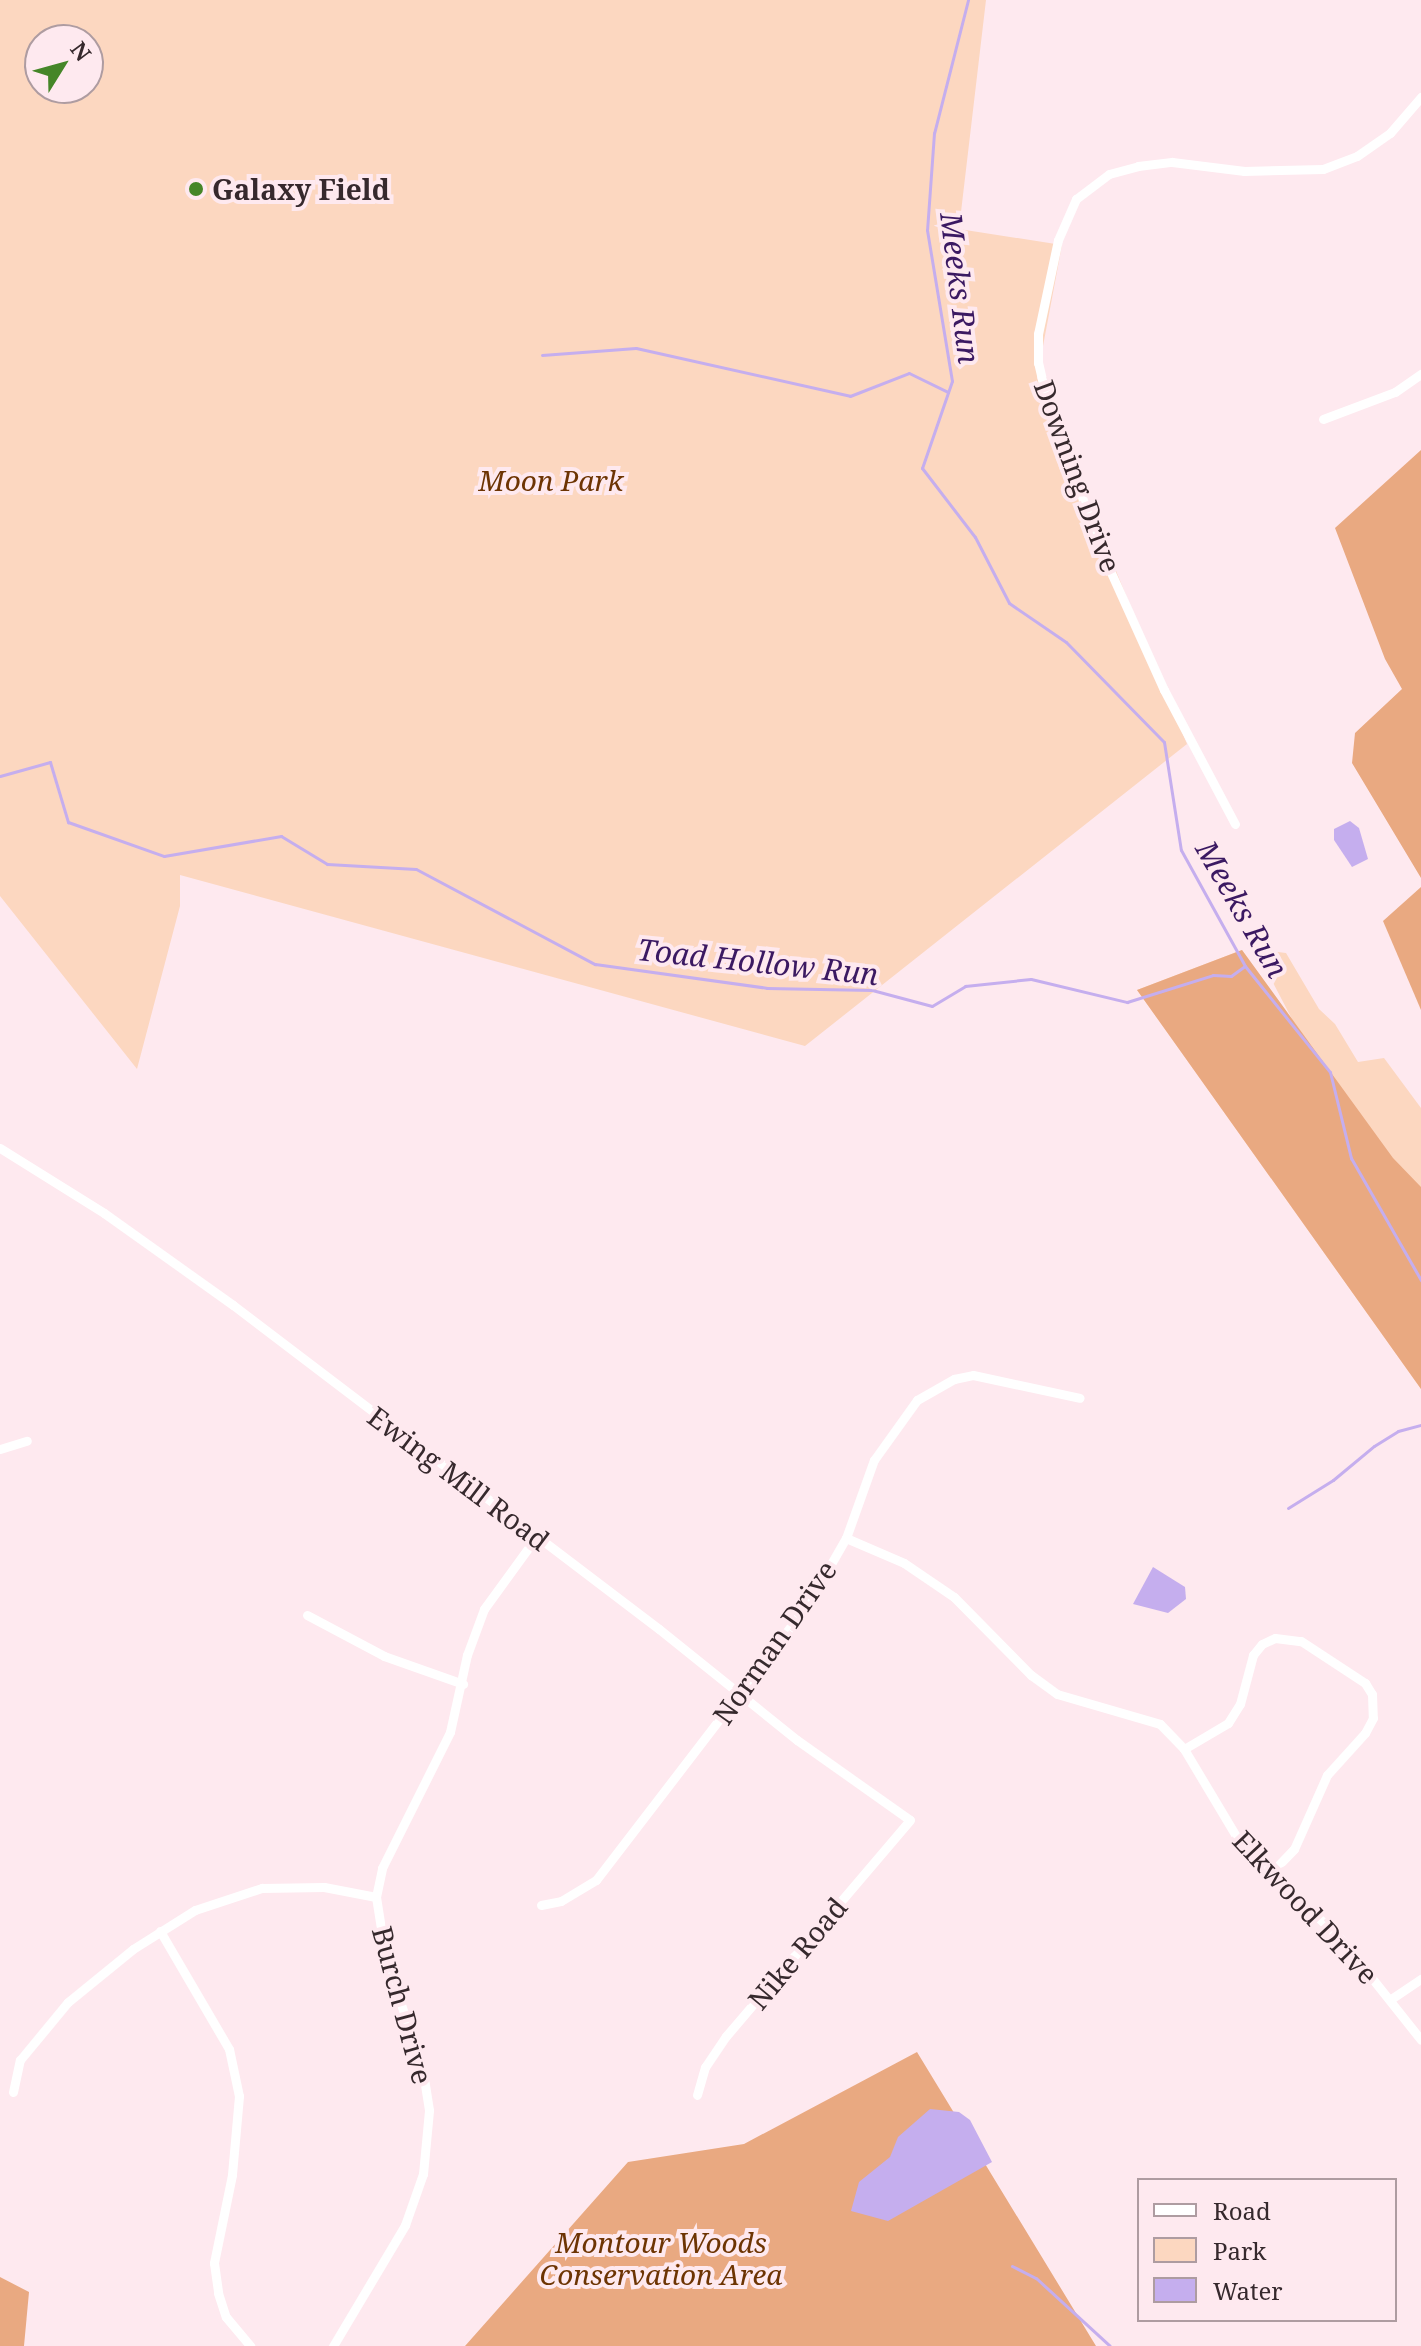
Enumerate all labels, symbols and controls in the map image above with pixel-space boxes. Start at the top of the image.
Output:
north arrow [24,24,104,104]
text: N [64,35,99,67]
place label: Galaxy Field [212,172,390,206]
marker: Galaxy Field [187,180,205,198]
water label: Meeks Run [933,210,987,366]
street label: Downing Drive [1028,375,1128,577]
park label: Moon Park [478,463,624,497]
water label: Meeks Run [1188,834,1296,984]
water label: Toad Hollow Run [636,931,880,993]
street label: Ewing Mill Road [362,1399,556,1557]
street label: Norman Drive [705,1554,843,1730]
street label: Elkwood Drive [1226,1823,1386,1991]
street label: Nike Road [740,1890,854,2016]
street label: Burch Drive [366,1923,440,2087]
legend [1137,2178,1397,2322]
text: Road [1213,2194,1271,2227]
park label: Montour Woods Conservation Area [540,2225,782,2291]
text: Park [1213,2234,1266,2267]
text: Water [1213,2274,1283,2307]

